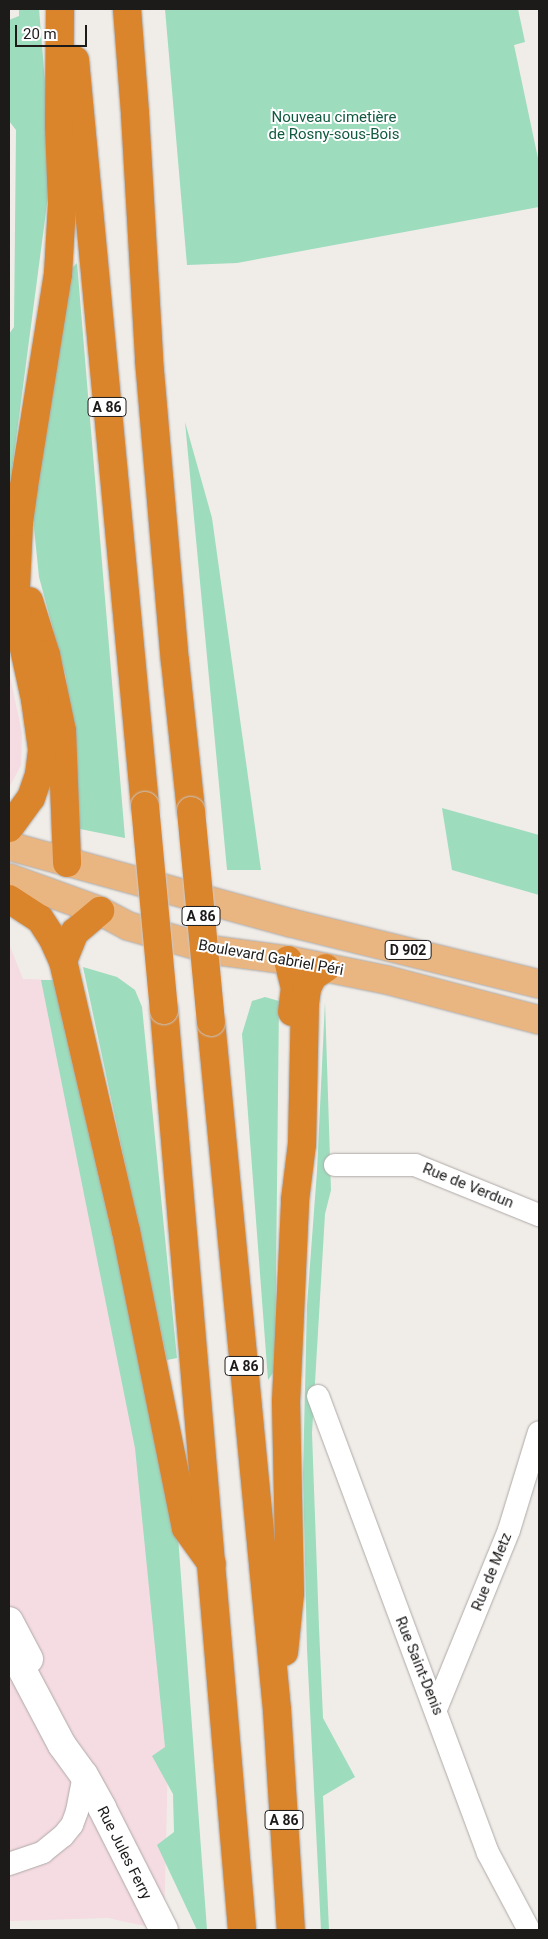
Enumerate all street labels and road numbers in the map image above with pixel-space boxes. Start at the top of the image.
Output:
road number: A 86 [87,396,127,418]
road number: A 86 [181,904,221,928]
street label: Boulevard Gabriel Péri [197,936,345,980]
road number: D 902 [384,938,432,962]
street label: Rue de Verdun [420,1160,516,1212]
road number: A 86 [224,1354,264,1378]
street label: Rue de Metz [468,1530,516,1614]
street label: Rue Saint-Denis [391,1614,447,1718]
street label: Rue Jules Ferry [93,1803,155,1903]
road number: A 86 [264,1808,304,1832]

